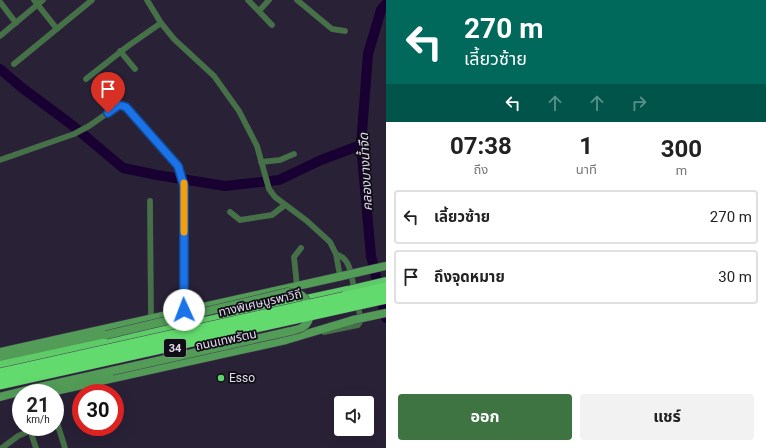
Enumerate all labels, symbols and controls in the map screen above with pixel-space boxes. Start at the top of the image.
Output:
text: 270 m [464,12,543,45]
icon: left [398,16,450,68]
text: เลี้ยวซ้าย [464,48,527,69]
pin [91,72,125,113]
icon: arrive [97,78,119,100]
icon: left [502,92,524,114]
icon: ahead [544,92,566,114]
icon: ahead [586,92,608,114]
icon: right [628,92,650,114]
water label: คลองบางน้ำจืด [354,132,375,211]
text: 07:38 [450,132,512,160]
text: 1 [579,132,593,160]
text: 300 [661,135,702,163]
text: ถึง [473,162,488,177]
text: นาที [576,162,597,177]
text: m [676,163,687,178]
icon: left [400,206,422,228]
text: เลี้ยวซ้าย [434,208,490,226]
text: 270 m [710,208,752,226]
icon: arrive [400,266,422,288]
text: ถึงจุดหมาย [434,268,505,286]
text: 30 m [718,268,752,286]
street label: ทางพิเศษบูรพาวิถี [217,287,303,319]
position arrow [163,289,205,331]
street label: ถนนเทพรัตน [194,327,258,353]
road number: 34 [164,339,186,357]
place label: Esso [229,371,255,385]
marker: Esso [216,373,226,383]
speed limit sign: 30 [72,384,124,436]
text: 21 [27,393,49,417]
button: ออก [398,394,572,440]
button: แชร์ [580,394,754,440]
map controls [334,396,374,436]
button: sound [334,396,374,436]
text: km/h [26,414,50,425]

